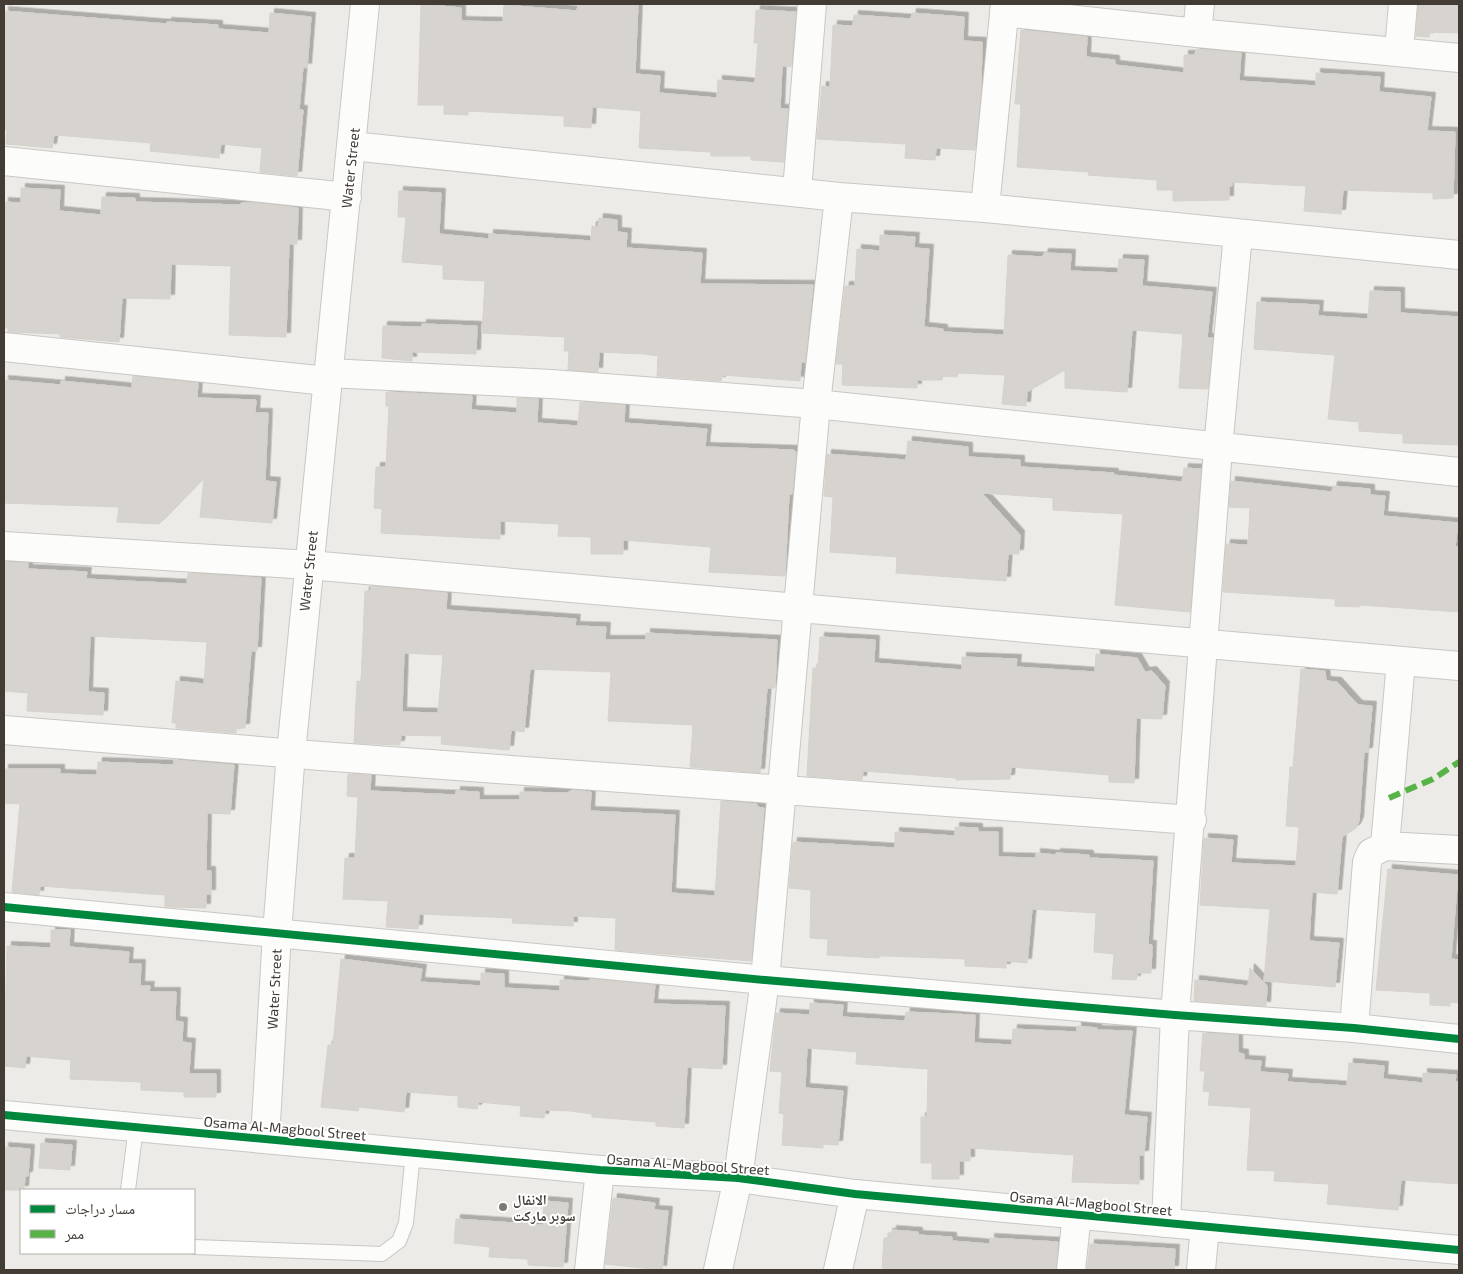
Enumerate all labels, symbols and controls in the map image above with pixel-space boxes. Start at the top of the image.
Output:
street label: Water Street [337,127,363,209]
street label: Water Street [295,530,321,612]
street label: Water Street [263,948,285,1030]
street label: Osama Al-Magbool Street [203,1112,367,1144]
street label: Osama Al-Magbool Street [606,1150,770,1178]
street label: Osama Al-Magbool Street [1009,1187,1173,1219]
legend [20,1189,195,1254]
place label: الانفال سوبر ماركت [513,1191,576,1224]
text: مسار دراجات [65,1199,135,1218]
marker: الانفال سوبر ماركت [497,1201,509,1213]
text: ممر [64,1224,84,1243]

